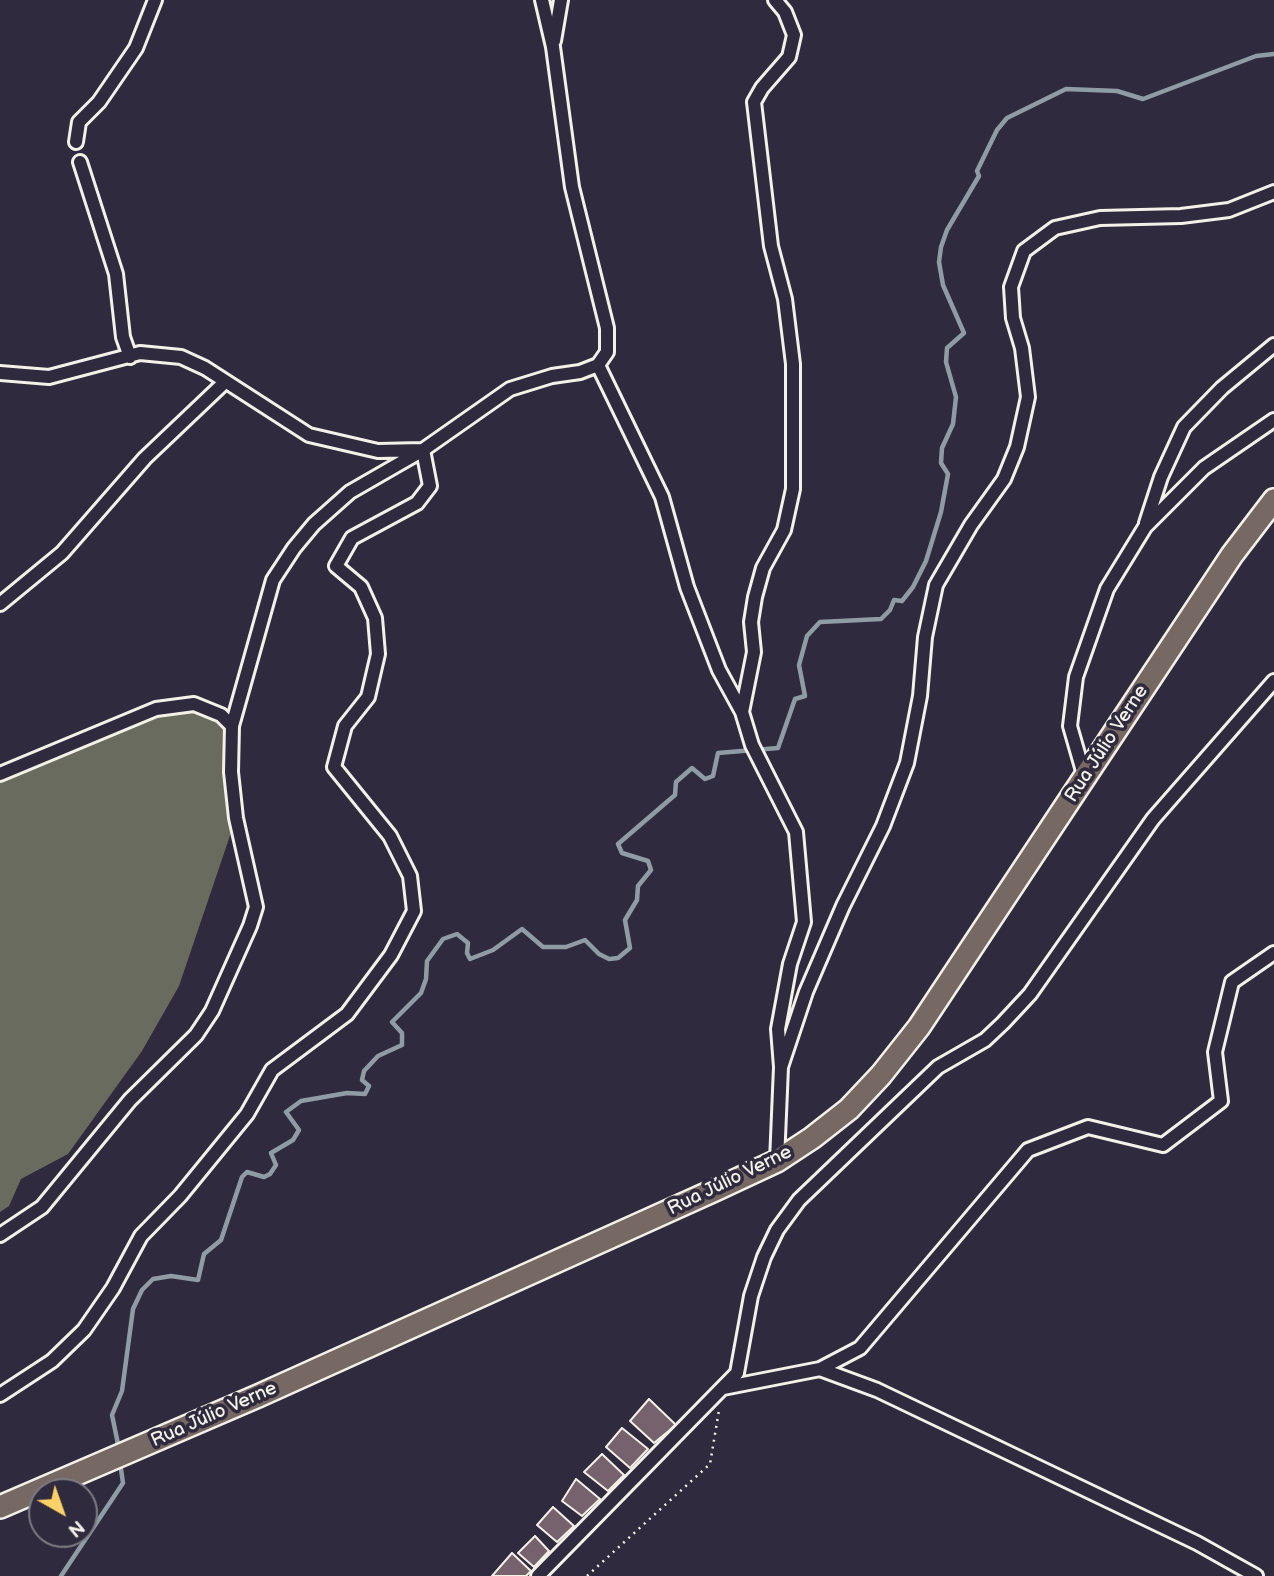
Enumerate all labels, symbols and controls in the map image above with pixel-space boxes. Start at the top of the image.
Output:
street label: Rua Júlio Verne [1061,681,1153,807]
street label: Rua Júlio Verne [664,1141,796,1221]
street label: Rua Júlio Verne [148,1377,280,1453]
north arrow [28,1478,98,1548]
text: N [63,1515,88,1541]

